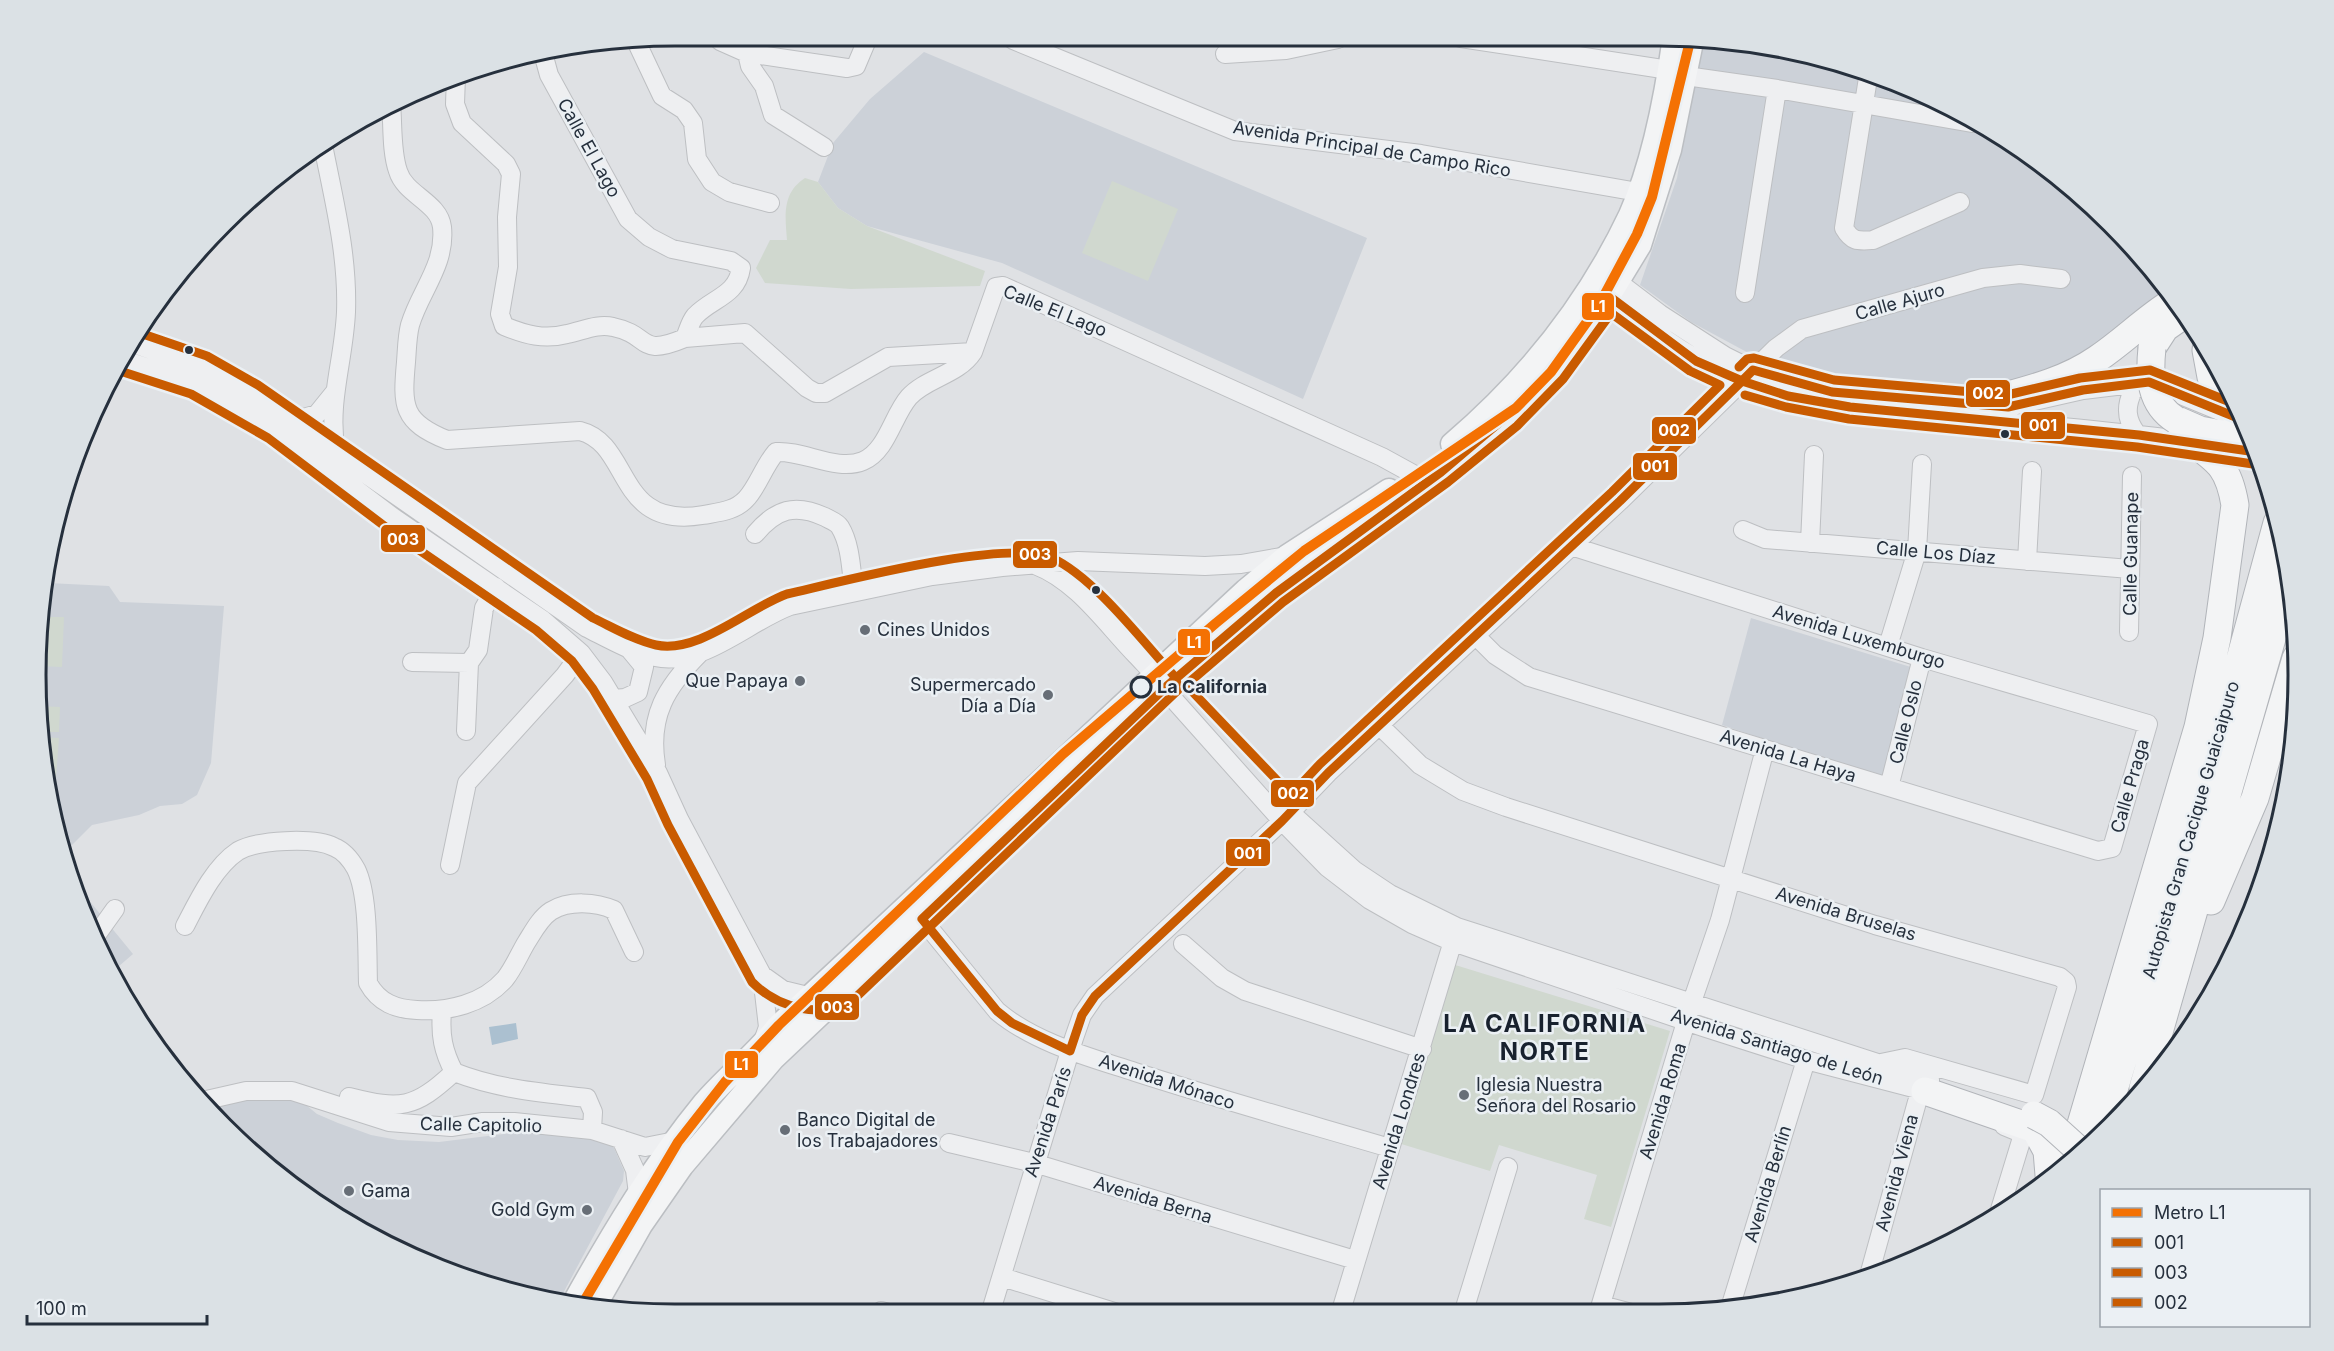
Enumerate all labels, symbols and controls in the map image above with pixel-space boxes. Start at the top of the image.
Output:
street label: Calle El Lago [554,95,625,201]
street label: Avenida Principal de Campo Rico [1232,116,1513,181]
street label: Calle Ajuro [1853,279,1947,324]
street label: Calle El Lago [1000,280,1110,341]
line badge: L1 [1581,292,1615,321]
text: L1 [1590,296,1606,316]
unlabelled marker [183,344,195,356]
line badge: 002 [1965,379,2011,408]
text: 002 [1972,383,2004,403]
line badge: 001 [2020,411,2066,440]
text: 001 [2029,415,2057,435]
line badge: 002 [1651,416,1697,445]
text: 002 [1658,420,1690,440]
unlabelled marker [1999,428,2011,440]
line badge: 001 [1632,452,1678,481]
text: 001 [1641,456,1669,476]
street label: Calle Guanape [2119,492,2142,616]
line badge: 003 [380,524,426,553]
text: 003 [387,529,419,549]
street label: Calle Los Díaz [1875,537,1997,568]
line badge: 003 [1012,540,1058,569]
text: 003 [1019,544,1051,564]
unlabelled marker [1090,584,1102,596]
street label: Avenida Luxemburgo [1770,600,1948,673]
place label: Cines Unidos [877,619,990,640]
marker: Cines Unidos [858,623,872,637]
line badge: L1 [1177,628,1211,656]
text: L1 [1186,632,1202,652]
place label: Que Papaya [685,670,788,691]
marker: Que Papaya [793,674,807,688]
place label: Supermercado Día a Día [910,674,1036,716]
marker: La California [1130,676,1152,698]
place label: La California [1157,676,1267,697]
street label: Calle Oslo [1885,678,1926,766]
street label: Autopista Gran Cacique Guaicaipuro [2138,678,2243,981]
marker: Supermercado Día a Día [1041,688,1055,702]
street label: Avenida La Haya [1717,725,1859,786]
street label: Calle Praga [2106,736,2153,835]
line badge: 002 [1270,779,1315,808]
text: 002 [1277,783,1309,803]
line badge: 001 [1225,838,1271,867]
text: 001 [1234,843,1262,863]
street label: Avenida Bruselas [1773,882,1919,945]
line badge: 003 [814,993,860,1021]
text: 003 [821,997,853,1017]
street label: Avenida Santiago de León [1668,1004,1886,1089]
district label: LA CALIFORNIA NORTE [1443,1009,1647,1066]
street label: Avenida Roma [1635,1040,1690,1162]
line badge: L1 [724,1050,759,1079]
street label: Avenida Mónaco [1097,1050,1238,1113]
street label: Avenida Londres [1368,1050,1429,1192]
text: L1 [733,1054,749,1074]
street label: Avenida París [1020,1064,1075,1180]
place label: Iglesia Nuestra Señora del Rosario [1476,1074,1636,1116]
marker: Iglesia Nuestra Señora del Rosario [1457,1088,1471,1102]
place label: Banco Digital de los Trabajadores [797,1109,938,1151]
street label: Avenida Viena [1871,1112,1922,1234]
street label: Calle Capitolio [420,1113,542,1136]
marker: Banco Digital de los Trabajadores [778,1123,792,1137]
street label: Avenida Berlín [1740,1123,1795,1245]
street label: Avenida Berna [1091,1172,1215,1228]
place label: Gama [361,1180,410,1201]
marker: Gama [342,1184,356,1198]
legend [2100,1189,2310,1327]
place label: Gold Gym [491,1199,575,1220]
text: Metro L1 [2154,1202,2226,1223]
marker: Gold Gym [580,1203,594,1217]
text: 001 [2154,1232,2184,1253]
text: 003 [2154,1262,2188,1283]
scale bar [27,1288,207,1326]
text: 002 [2154,1292,2188,1313]
text: 100 m [36,1298,87,1319]

